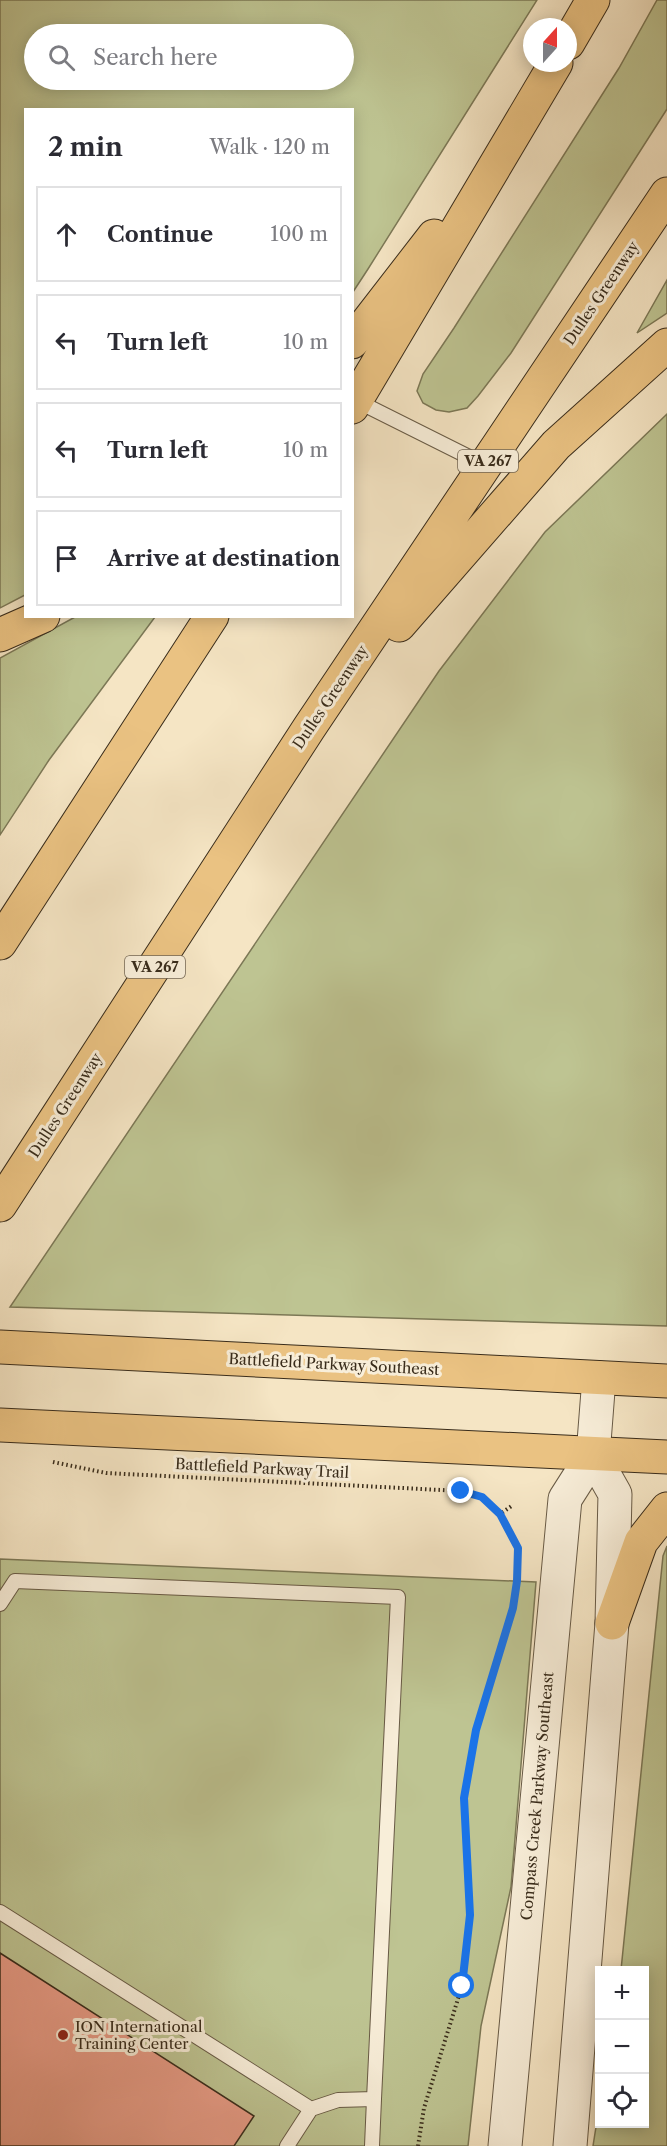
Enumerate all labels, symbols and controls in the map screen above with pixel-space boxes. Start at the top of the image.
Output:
north arrow [523,18,577,72]
search box [24,24,354,90]
icon: search [45,41,78,74]
text: Search here [93,44,218,71]
text: 2 min [48,131,123,163]
text: Walk · 120 m [209,135,330,159]
icon: ahead [50,218,83,251]
text: Continue [107,221,213,248]
text: 100 m [270,222,328,246]
street label: Dulles Greenway [559,237,643,349]
icon: left [50,326,83,359]
text: Turn left [107,329,208,356]
text: 10 m [283,330,328,354]
icon: left [50,434,83,467]
text: Turn left [107,437,208,464]
text: 10 m [283,438,328,462]
road number: VA 267 [458,450,518,472]
icon: arrive [50,542,83,575]
text: Arrive at destination [107,545,340,572]
street label: Dulles Greenway [288,641,372,753]
road number: VA 267 [125,956,185,978]
street label: Dulles Greenway [24,1048,106,1161]
street label: Battlefield Parkway Southeast [228,1349,441,1379]
street label: Battlefield Parkway Trail [175,1454,350,1482]
route end [447,1477,473,1503]
street label: Compass Creek Parkway Southeast [517,1670,557,1921]
map controls [595,1966,649,2128]
button: + [595,1966,649,2020]
route start [448,1972,474,1998]
place label: ION International Training Center [75,2017,203,2053]
button: − [595,2020,649,2074]
marker: ION International Training Center [56,2028,70,2042]
button: locate [595,2074,649,2128]

